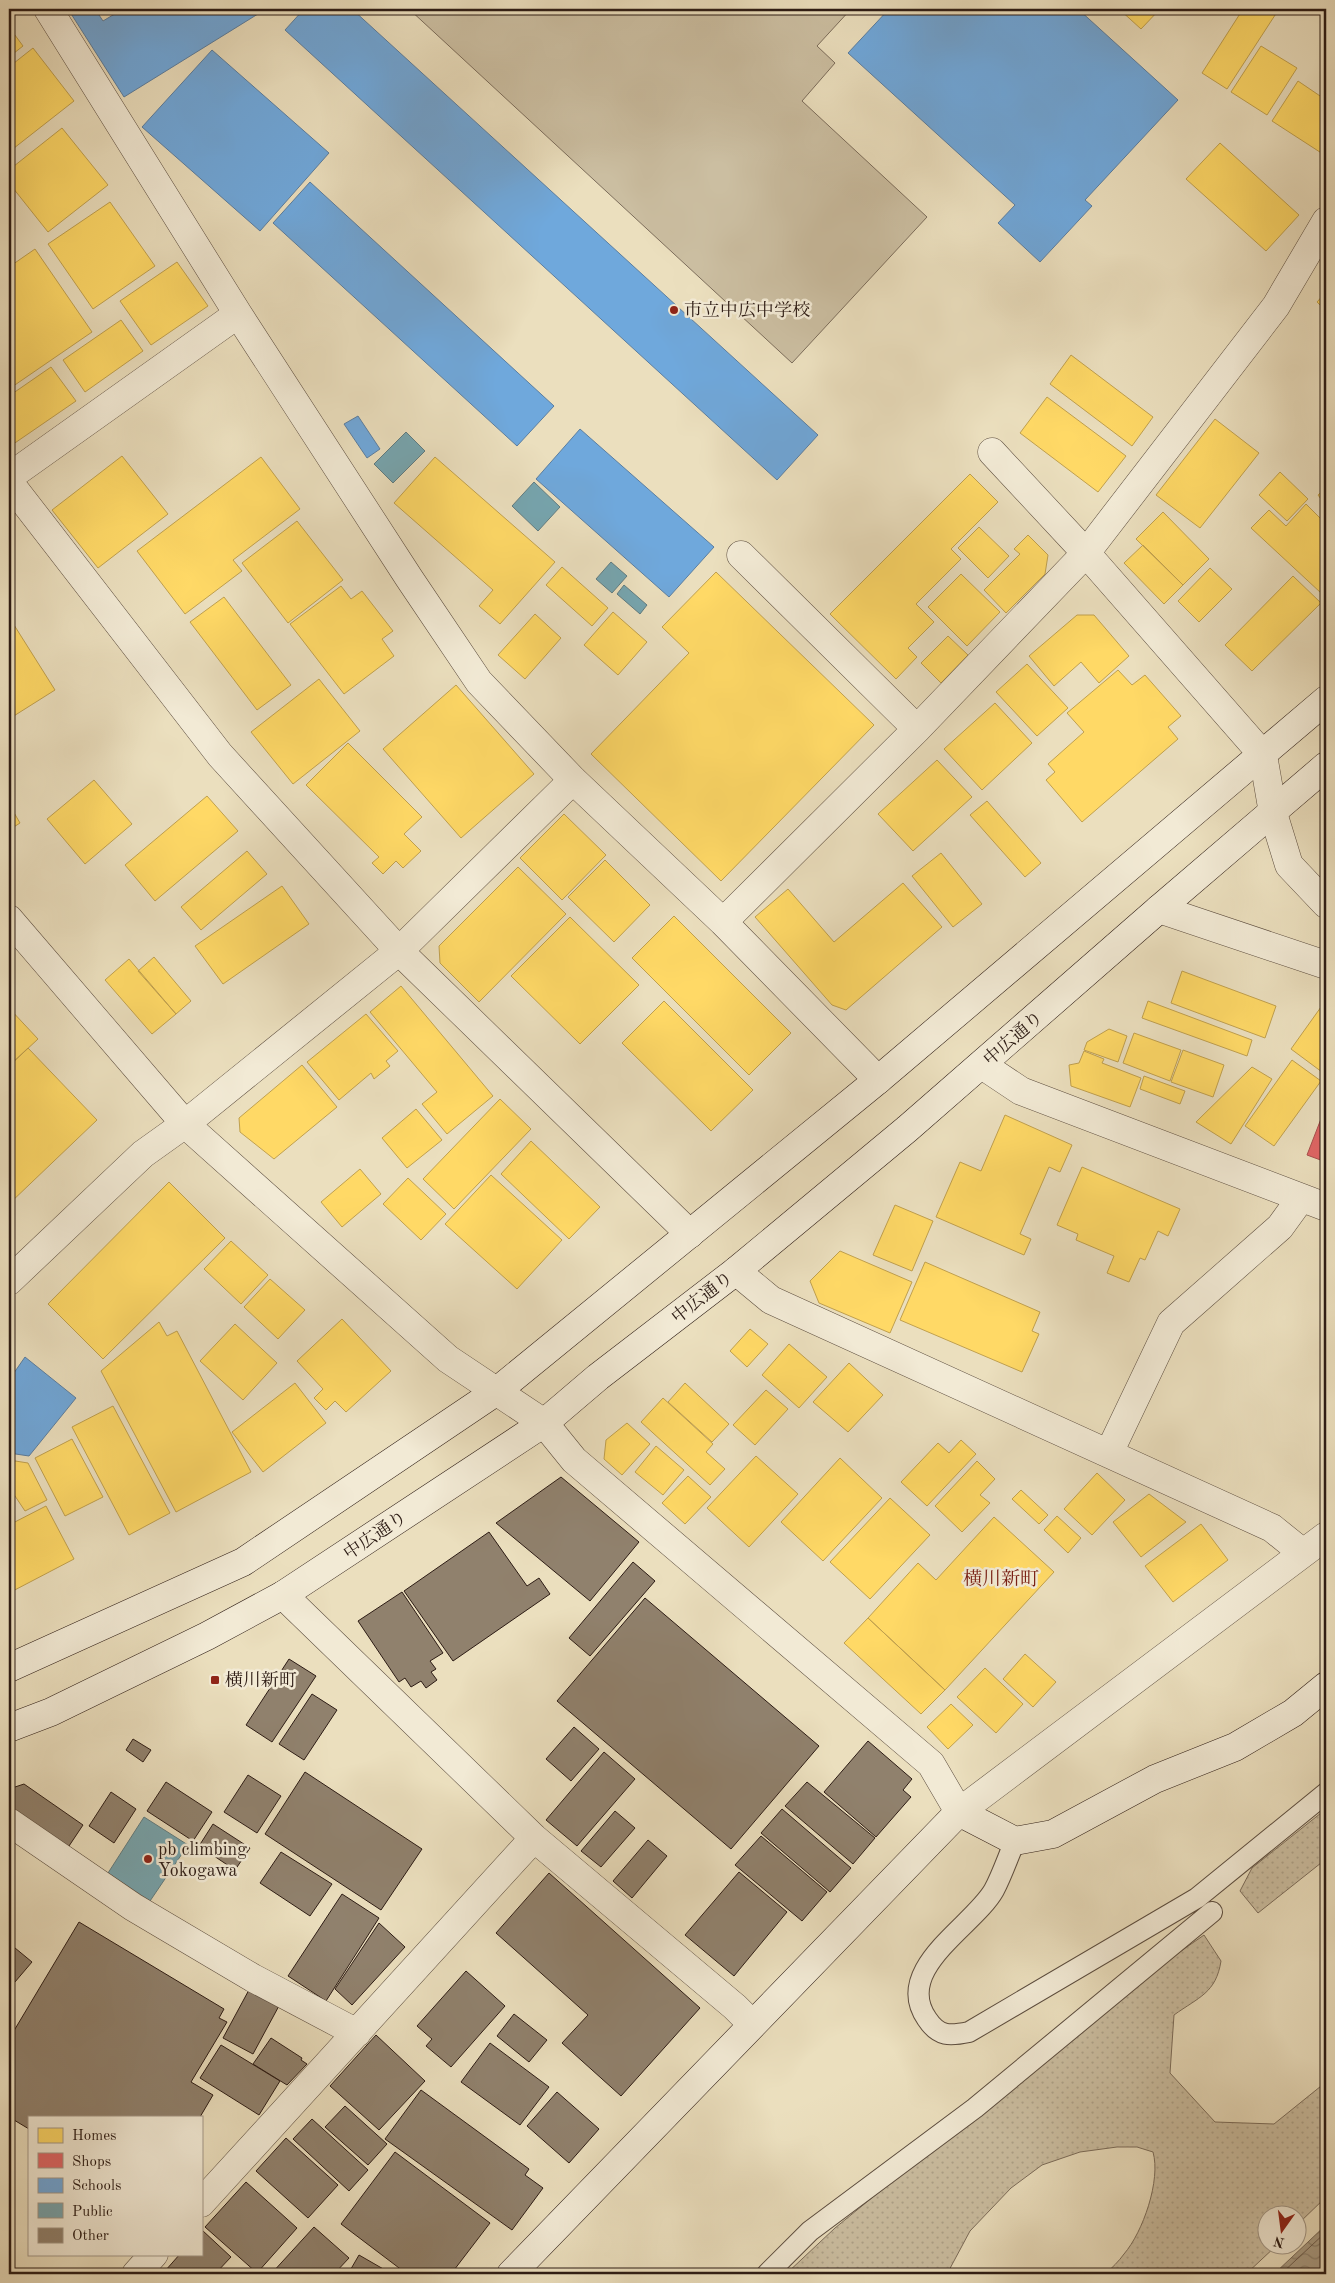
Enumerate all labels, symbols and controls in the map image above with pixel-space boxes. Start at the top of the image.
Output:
place label: 市立中広中学校 [684,300,810,320]
marker: 市立中広中学校 [668,304,680,316]
street label: 中広通り [979,1007,1047,1069]
street label: 中広通り [667,1267,737,1327]
street label: 中広通り [340,1507,410,1563]
district label: 横川新町 [963,1569,1039,1590]
place label: 横川新町 [225,1670,297,1690]
marker: 横川新町 [209,1674,221,1686]
place label: pb climbing Yokogawa [158,1841,247,1880]
marker: pb climbing Yokogawa [142,1853,154,1865]
legend [28,2116,202,2256]
text: Homes [72,2129,117,2144]
text: Shops [72,2155,111,2170]
text: Schools [72,2179,121,2194]
text: Public [72,2205,113,2220]
north arrow [1258,2206,1308,2256]
text: Other [72,2229,109,2244]
text: N [1272,2233,1286,2250]

